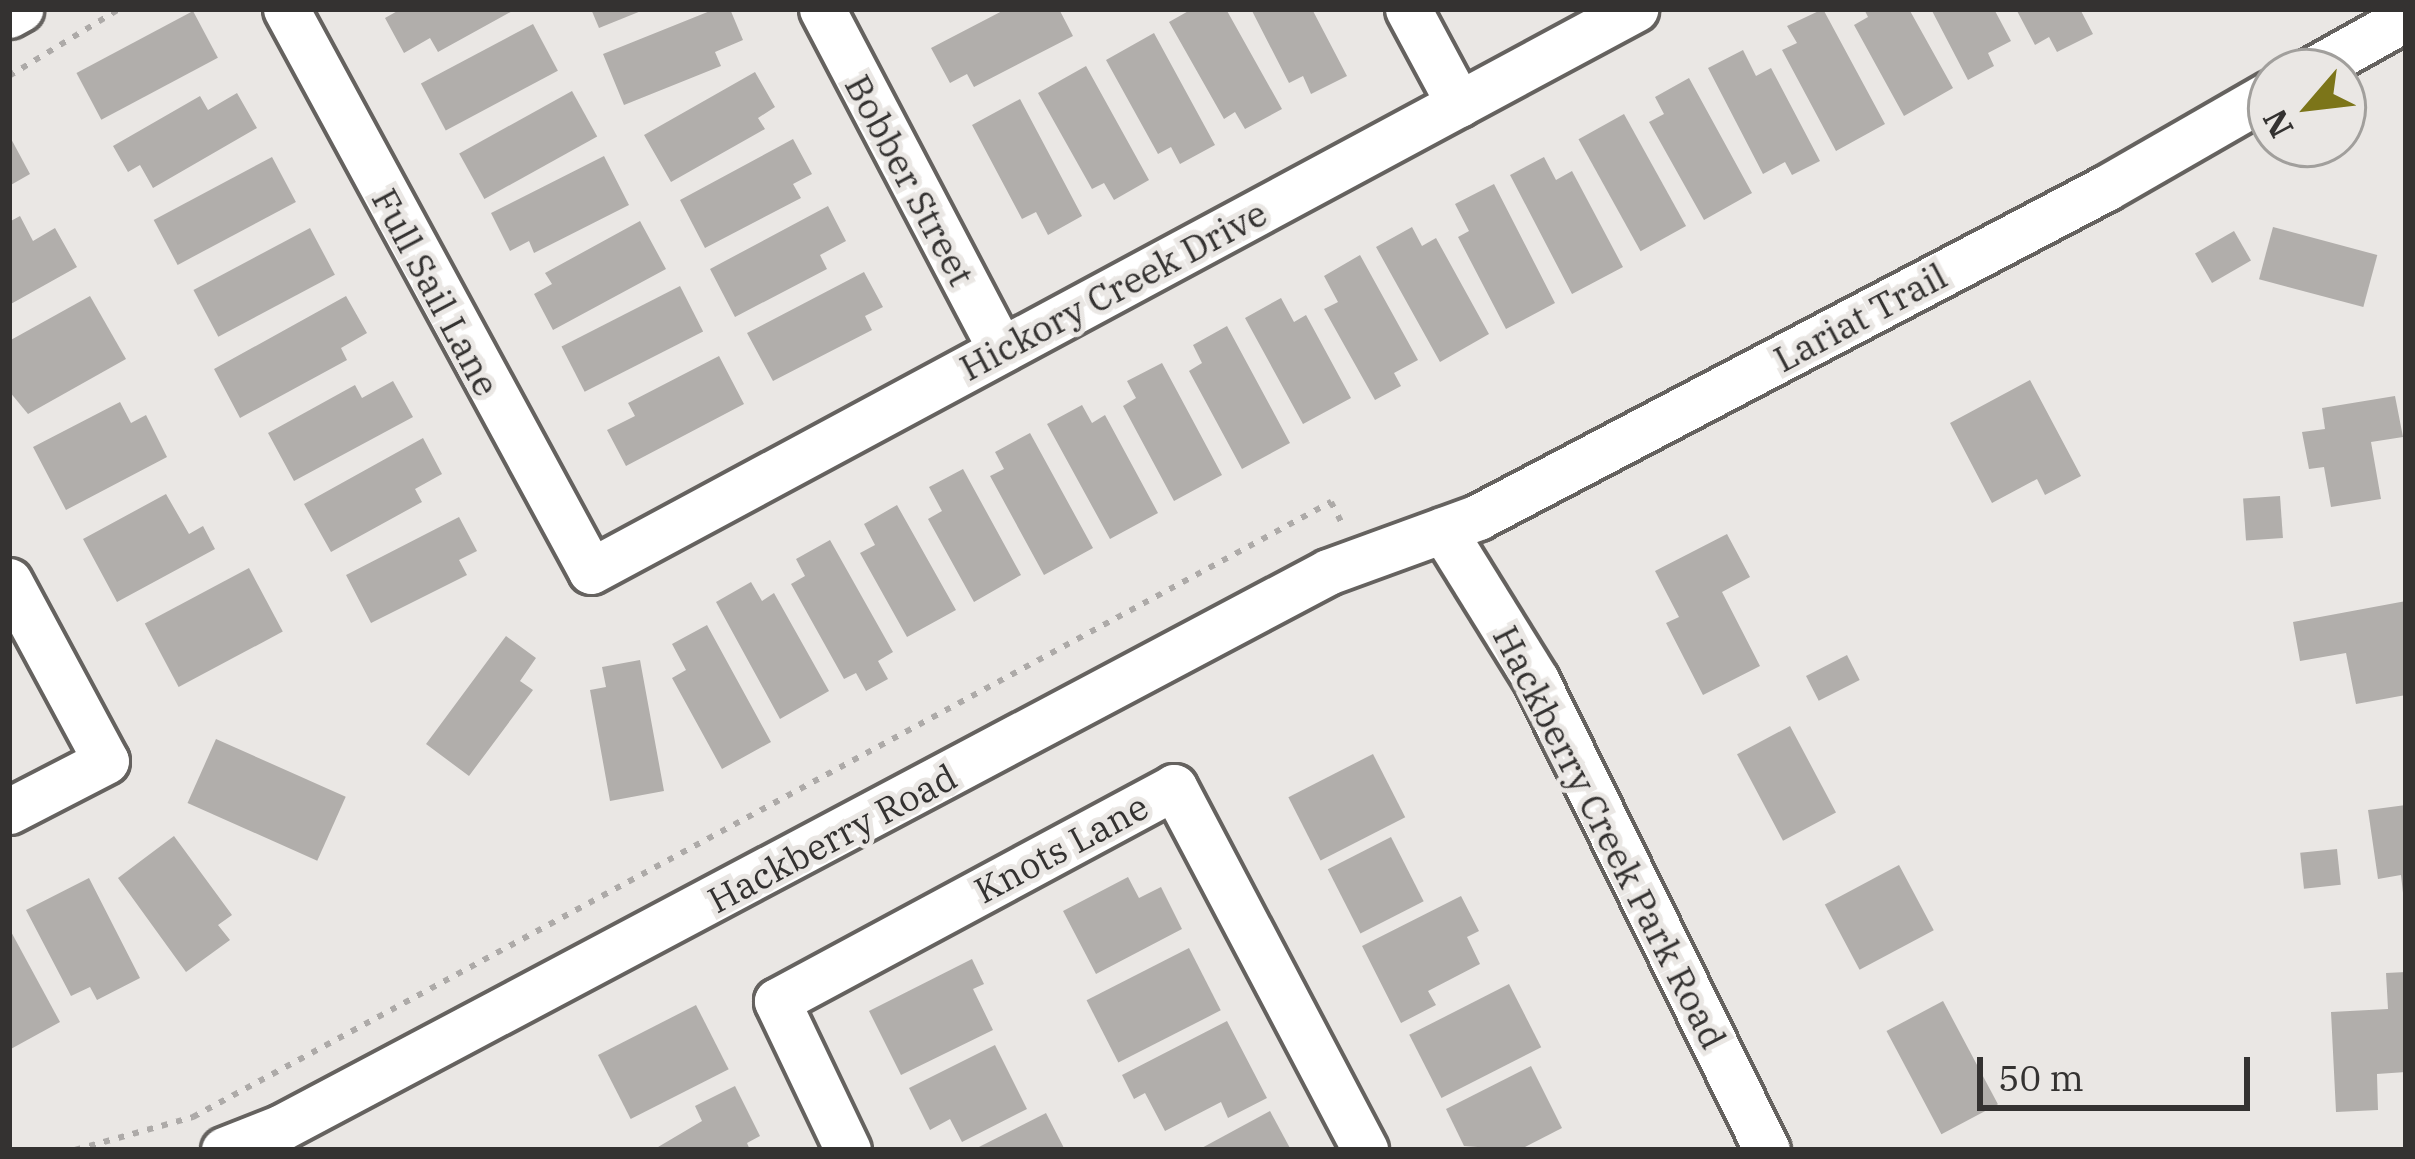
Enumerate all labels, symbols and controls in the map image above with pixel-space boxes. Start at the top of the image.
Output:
north arrow [2247,48,2367,168]
street label: Bobber Street [836,67,984,293]
text: N [2252,102,2303,145]
street label: Full Sail Lane [363,181,509,403]
street label: Hickory Creek Drive [952,191,1274,389]
street label: Lariat Trail [1766,253,1954,381]
street label: Hackberry Creek Park Road [1484,618,1736,1056]
street label: Hackberry Road [700,754,964,922]
street label: Knots Lane [967,784,1155,912]
scale bar [1983,1033,2256,1107]
text: 50 m [1998,1054,2084,1101]

